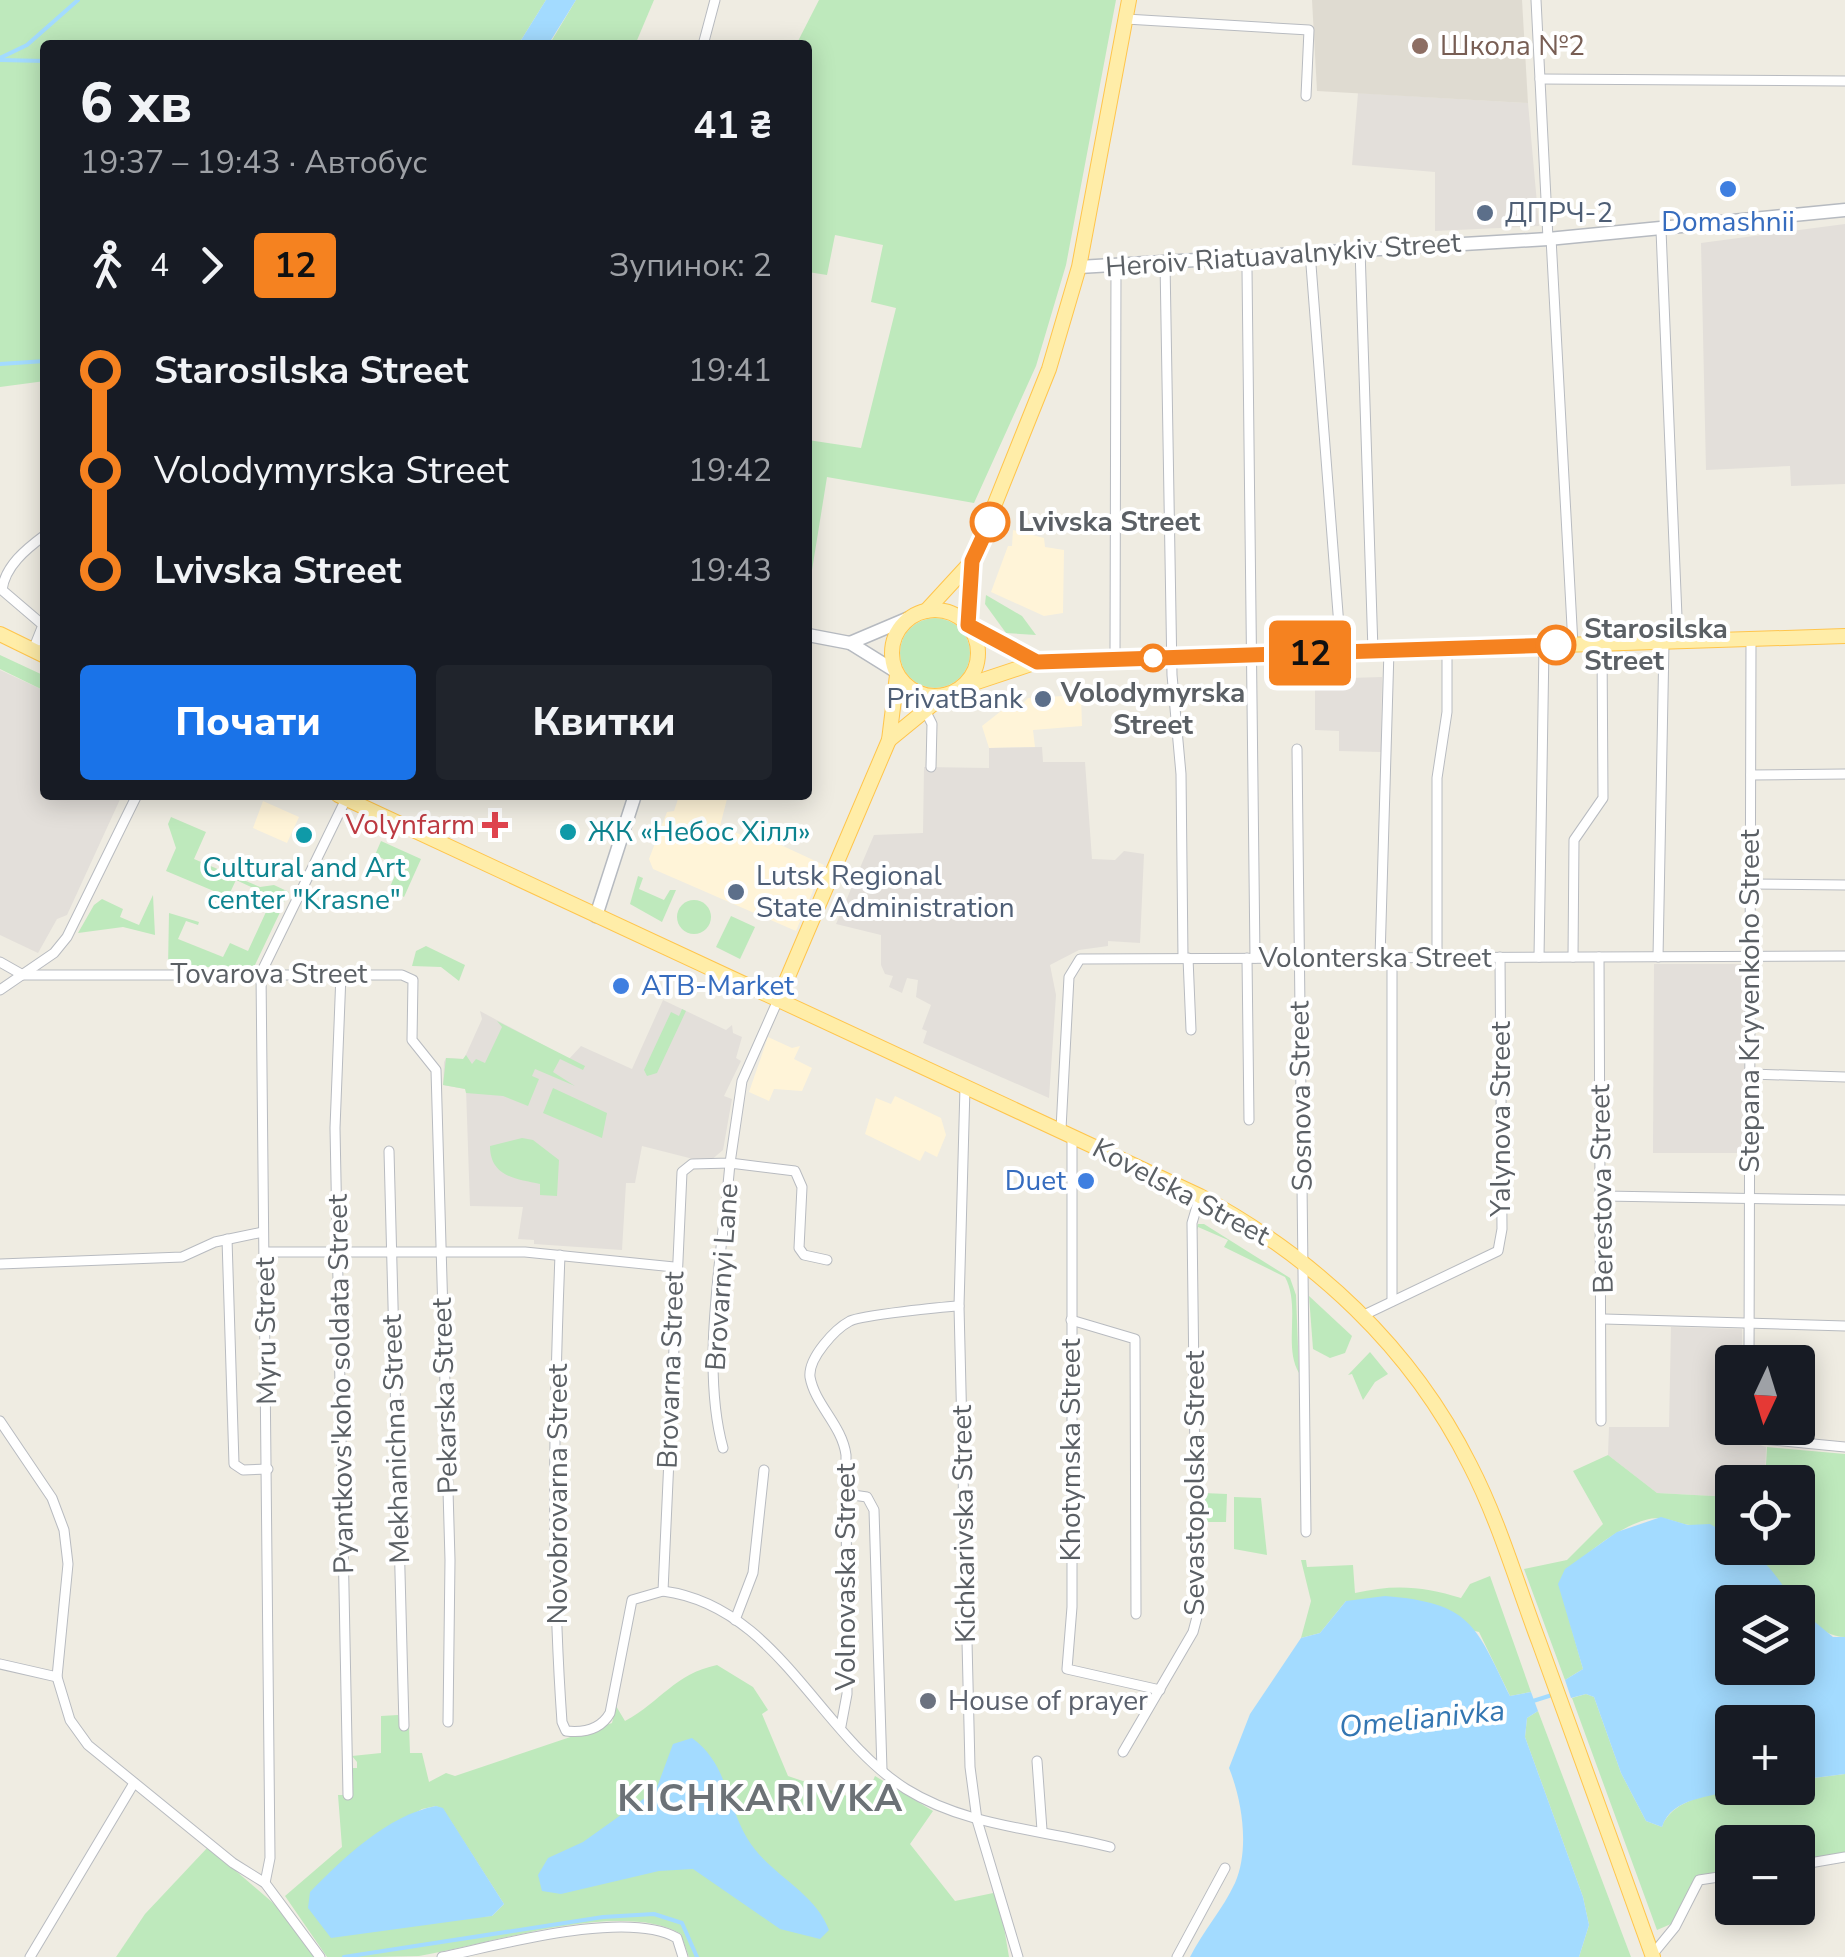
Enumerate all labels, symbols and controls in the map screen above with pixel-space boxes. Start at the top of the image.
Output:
place label: Школа №2 [1440,27,1585,65]
marker: Школа №2 [1409,35,1431,57]
text: 6 хв [80,66,192,141]
text: 41 ₴ [693,100,772,151]
text: 19:37 – 19:43 · Автобус [80,141,427,184]
marker: Domashnii [1717,178,1739,200]
place label: ДПРЧ-2 [1505,194,1613,232]
marker: ДПРЧ-2 [1474,202,1496,224]
place label: Domashnii [1661,203,1795,241]
street label: Heroiv Riatuavalnykiv Street [1104,224,1462,286]
icon: walk [80,238,135,293]
icon: forward [184,238,239,293]
text: 12 [274,242,316,289]
text: 4 [150,244,169,287]
text: Зупинок: 2 [609,244,772,287]
text: Starosilska Street [154,345,468,396]
text: 19:41 [688,349,772,392]
text: Volodymyrska Street [154,445,509,496]
text: 19:42 [688,449,772,492]
marker: Lvivska Street [971,503,1009,541]
place label: Lvivska Street [1018,503,1201,541]
text: Lvivska Street [154,545,401,596]
text: 19:43 [688,549,772,592]
place label: Starosilska Street [1584,610,1728,680]
line badge: 12 [1265,620,1355,686]
marker: Starosilska Street [1537,626,1575,664]
text: 12 [1289,630,1331,677]
marker: Volodymyrska Street [1140,645,1166,671]
button: Почати [80,665,416,780]
button: Квитки [436,665,772,780]
place label: Volodymyrska Street [1060,674,1245,744]
place label: PrivatBank [887,680,1024,718]
marker: PrivatBank [1032,688,1054,710]
place label: Volynfarm [345,806,475,844]
place label: ЖК «Небос Хілл» [588,813,811,851]
marker: Volynfarm [484,814,506,836]
marker: ЖК «Небос Хілл» [557,821,579,843]
marker: Cultural and Art center "Krasne" [293,824,315,846]
street label: Stepana Kryvenkoho Street [1731,829,1769,1173]
place label: Cultural and Art center "Krasne" [202,849,406,919]
place label: Lutsk Regional State Administration [756,857,1015,927]
marker: Lutsk Regional State Administration [725,881,747,903]
street label: Volonterska Street [1257,939,1492,977]
street label: Tovarova Street [171,955,368,993]
place label: ATB-Market [641,967,794,1005]
marker: ATB-Market [610,975,632,997]
street label: Sosnova Street [1280,1000,1322,1191]
street label: Yalynova Street [1482,1021,1520,1218]
street label: Berestova Street [1581,1084,1623,1294]
street label: Kovelska Street [1086,1129,1276,1255]
place label: Duet [1005,1162,1066,1200]
marker: Duet [1075,1170,1097,1192]
street label: Brovarnyi Lane [696,1182,748,1372]
street label: Pyantkovsʹkoho soldata Street [319,1194,363,1574]
street label: Myru Street [246,1257,286,1405]
street label: Brovarna Street [649,1270,693,1469]
street label: Pekarska Street [423,1297,467,1495]
street label: Mekhanichna Street [373,1314,419,1564]
street label: Khotymska Street [1052,1338,1090,1561]
north arrow [1715,1345,1815,1445]
map controls [1715,1345,1815,1925]
street label: Sevastopolska Street [1176,1350,1214,1616]
street label: Novobrovarna Street [539,1363,577,1624]
street label: Kichkarivska Street [943,1404,985,1643]
street label: Volnovaska Street [827,1463,865,1692]
button: locate [1715,1465,1815,1565]
button: layers [1715,1585,1815,1685]
place label: House of prayer [948,1682,1148,1720]
marker: House of prayer [917,1690,939,1712]
water label: Omelianivka [1337,1690,1507,1748]
button: + [1715,1705,1815,1805]
district label: KICHKARIVKA [617,1773,905,1824]
button: − [1715,1825,1815,1925]

